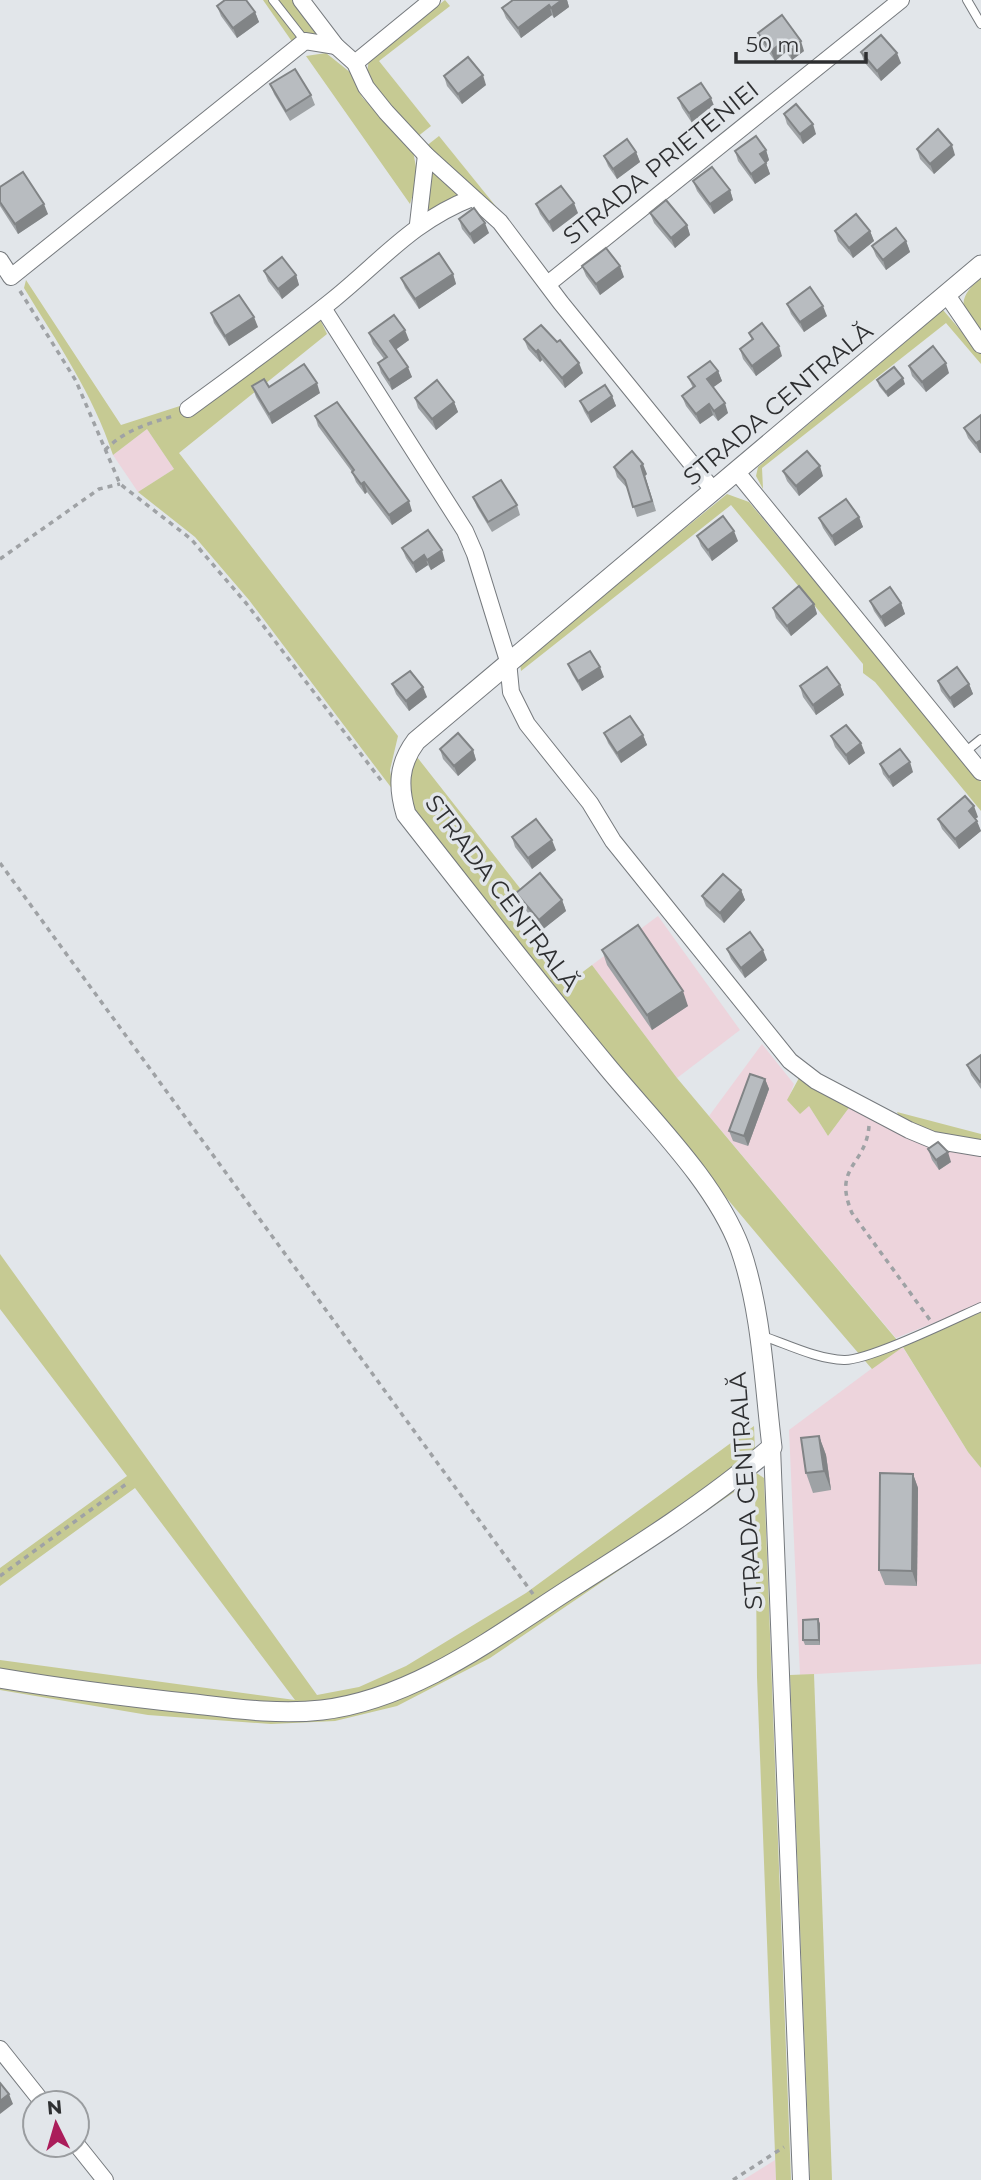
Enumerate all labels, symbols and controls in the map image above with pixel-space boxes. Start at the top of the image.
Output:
scale bar [736,21,866,65]
text: 50 m [746,32,800,57]
street label: STRADA PRIETENIEI [557,75,764,250]
street label: STRADA CENTRALĂ [677,315,879,491]
street label: STRADA CENTRALĂ [419,789,586,997]
street label: STRADA CENTRALĂ [723,1370,768,1611]
north arrow [21,2089,91,2159]
text: N [46,2095,63,2120]

